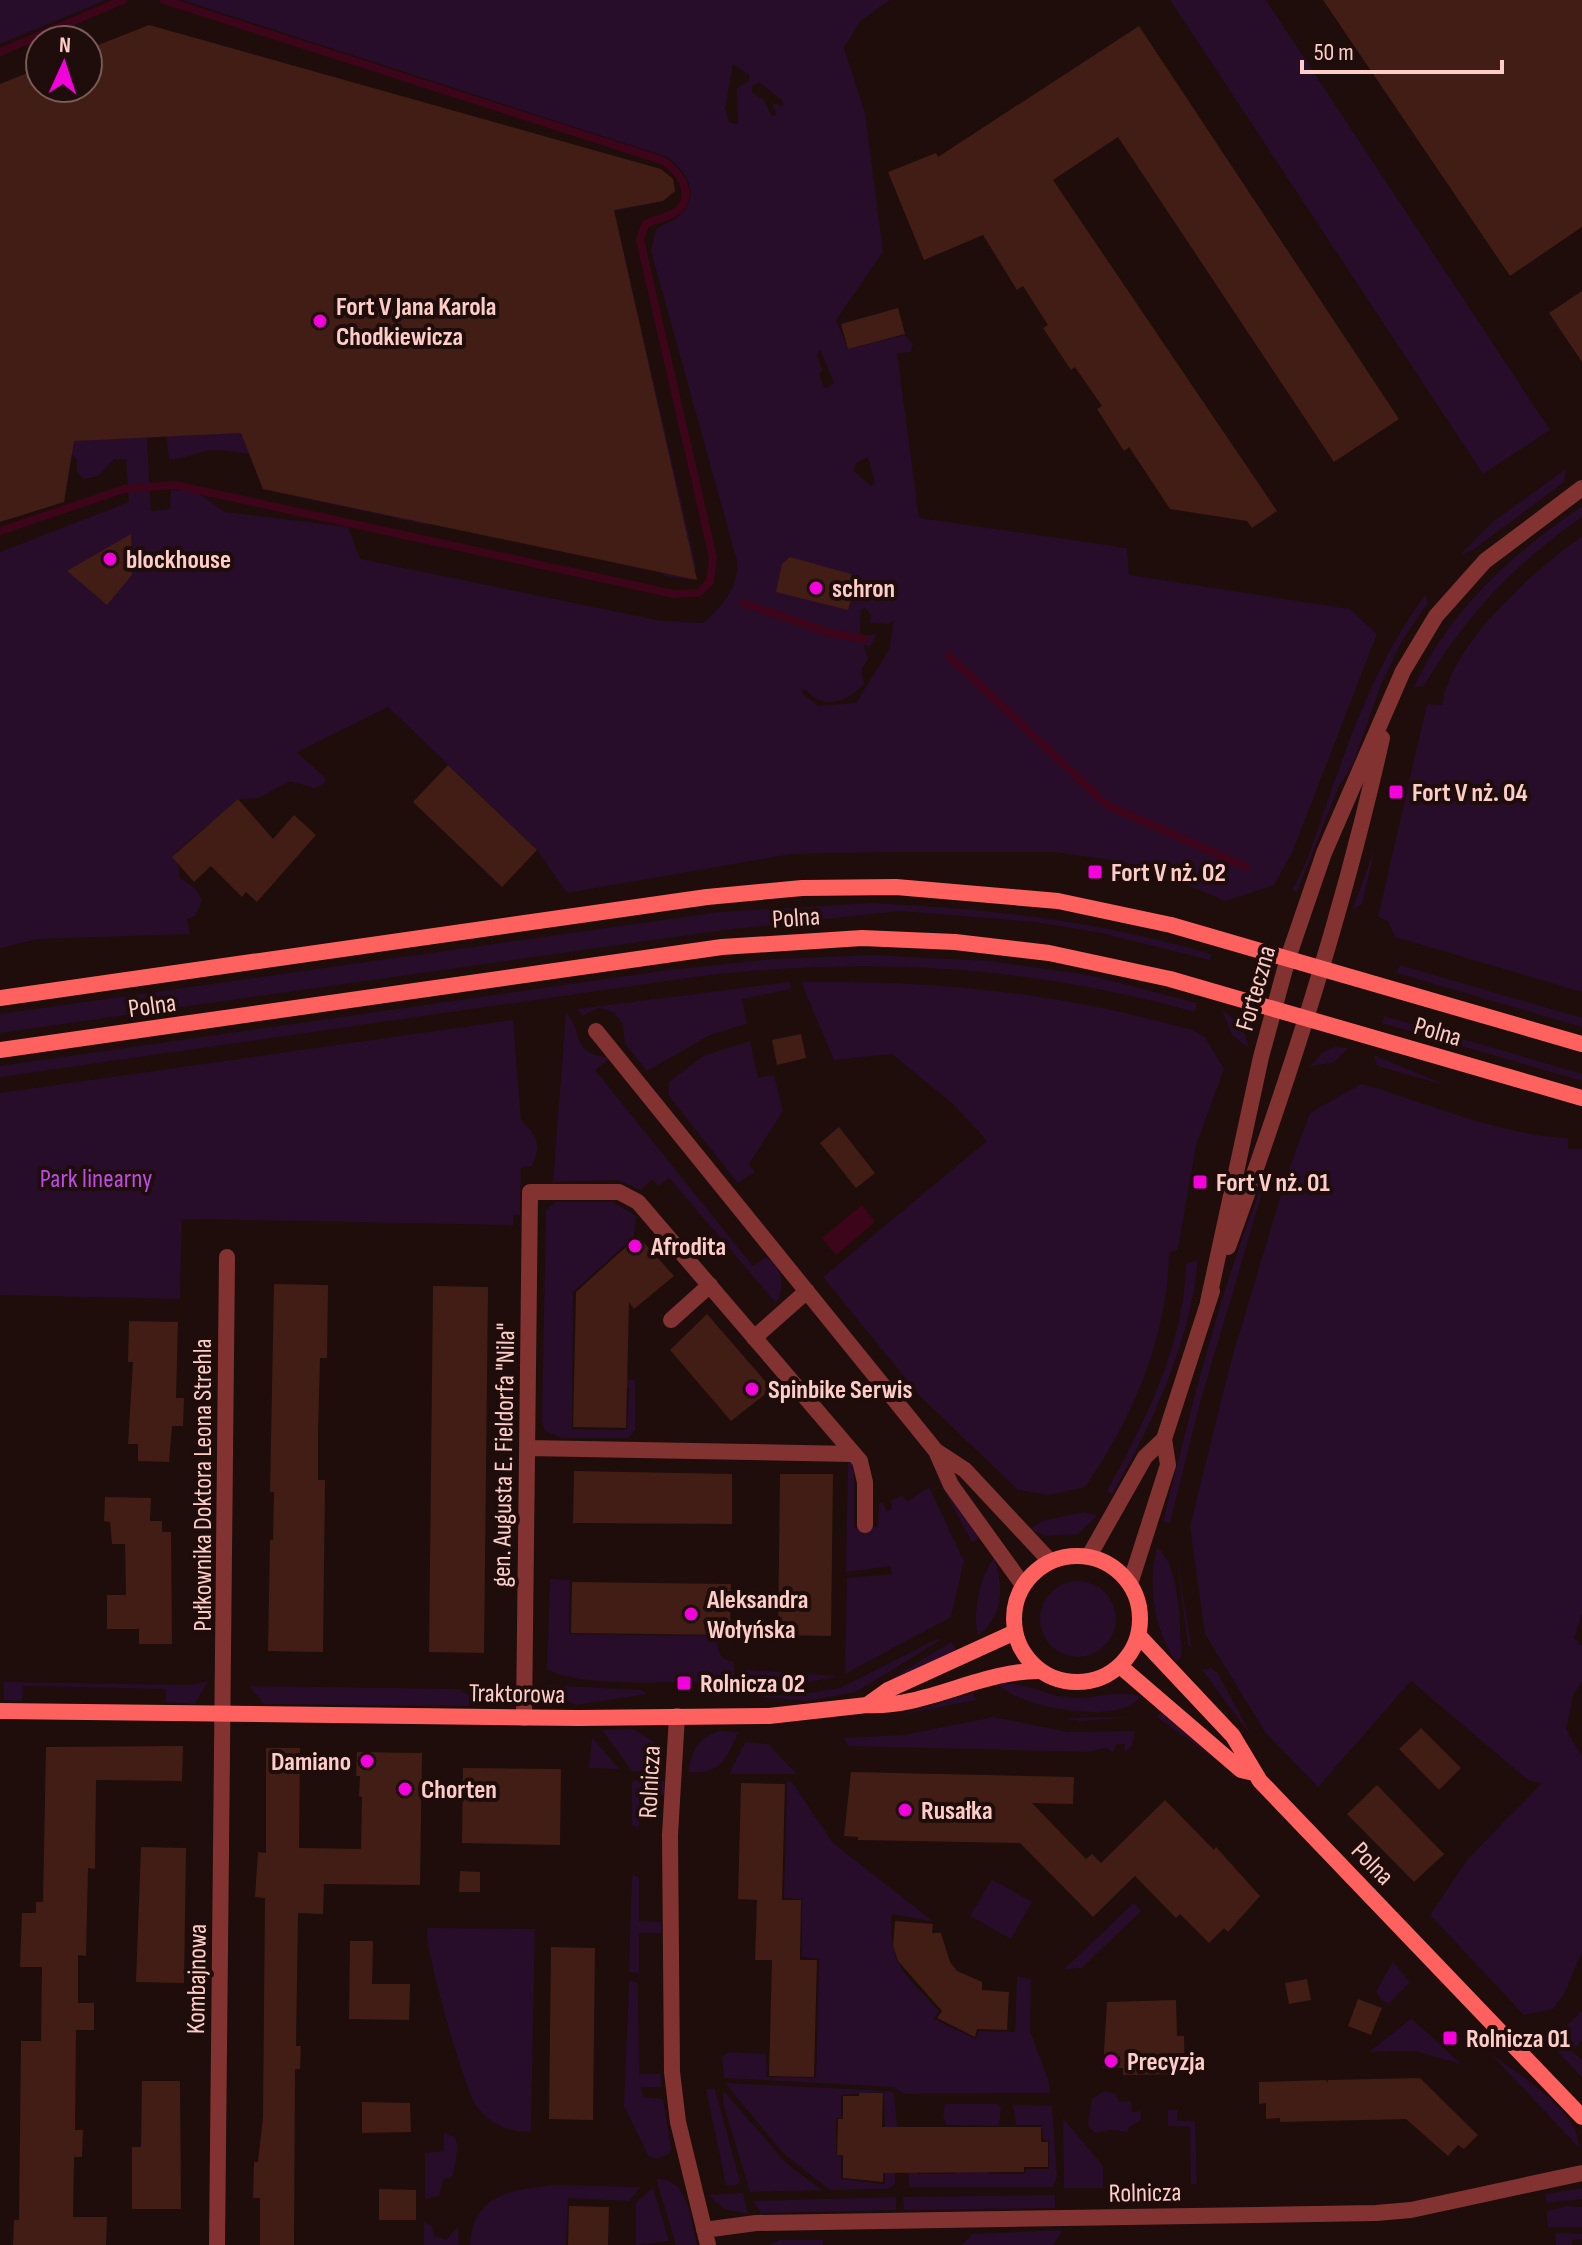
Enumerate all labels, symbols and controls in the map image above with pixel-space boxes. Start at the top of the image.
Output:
north arrow [24,24,104,104]
scale bar [1302,24,1502,74]
text: N [58,32,72,59]
text: 50 m [1314,38,1354,67]
place label: Fort V Jana Karola Chodkiewicza [336,292,496,353]
marker: Fort V Jana Karola Chodkiewicza [311,312,329,330]
place label: blockhouse [126,545,231,576]
marker: blockhouse [101,550,119,568]
place label: schron [832,574,895,605]
marker: schron [807,579,825,597]
place label: Fort V nż. 04 [1412,778,1528,809]
marker: Fort V nż. 04 [1387,783,1405,801]
place label: Fort V nż. 02 [1111,858,1226,889]
marker: Fort V nż. 02 [1086,863,1104,881]
street label: Polna [771,901,821,936]
street label: Forteczna [1230,942,1283,1034]
street label: Polna [126,988,178,1025]
street label: Polna [1410,1011,1465,1054]
park label: Park linearny [40,1164,152,1195]
place label: Fort V nż. 01 [1216,1168,1330,1199]
marker: Fort V nż. 01 [1191,1173,1209,1191]
place label: Afrodita [650,1232,726,1263]
marker: Afrodita [626,1237,644,1255]
street label: gen. Augusta E. Fieldorfa "Nila" [487,1323,522,1588]
street label: Pułkownika Doktora Leona Strehla [188,1338,219,1632]
place label: Spinbike Serwis [768,1375,912,1406]
marker: Spinbike Serwis [743,1380,761,1398]
place label: Aleksandra Wołyńska [706,1585,808,1646]
marker: Aleksandra Wołyńska [682,1605,700,1623]
place label: Rolnicza 02 [700,1669,805,1700]
marker: Rolnicza 02 [675,1674,693,1692]
street label: Traktorowa [469,1678,565,1711]
street label: Rolnicza [633,1745,668,1819]
place label: Damiano [271,1747,351,1778]
marker: Damiano [358,1752,376,1770]
place label: Chorten [421,1775,497,1806]
marker: Chorten [396,1780,414,1798]
place label: Rusałka [921,1796,993,1827]
marker: Rusałka [896,1801,914,1819]
street label: Polna [1344,1836,1400,1892]
street label: Kombajnowa [181,1924,214,2034]
place label: Rolnicza 01 [1466,2024,1570,2055]
marker: Rolnicza 01 [1441,2029,1459,2047]
place label: Precyzja [1127,2047,1205,2078]
marker: Precyzja [1102,2052,1120,2070]
street label: Rolnicza [1108,2177,1182,2210]

